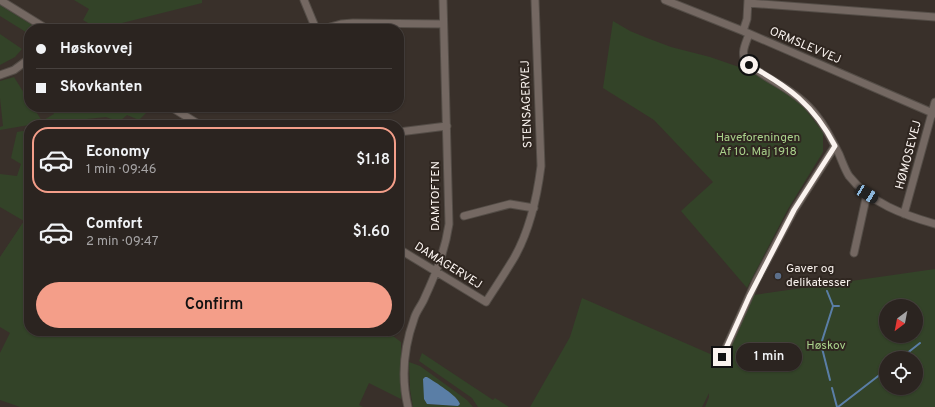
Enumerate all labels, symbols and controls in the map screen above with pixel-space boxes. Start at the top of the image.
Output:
street label: ORMSLEVVEJ [767,24,843,68]
text: Høskovvej [60,40,132,59]
route start [740,56,758,74]
street label: STENSAGERVEJ [517,60,537,148]
text: Skovkanten [60,78,142,97]
street label: HØMOSEVEJ [892,119,926,191]
park label: Haveforeningen Af 10. Maj 1918 [716,130,800,160]
icon: car [38,142,74,178]
text: Economy [86,143,150,162]
text: $1.18 [356,151,390,170]
street label: DAMTOFTEN [428,161,444,231]
text: 1 min · 09:46 [86,162,157,178]
car [854,183,880,205]
icon: car [38,214,74,250]
text: Comfort [86,215,143,234]
text: $1.60 [353,223,390,242]
text: 2 min · 09:47 [86,234,159,250]
street label: DAMAGERVEJ [411,239,485,293]
place label: Gaver og delikatesser [786,261,851,291]
marker: Gaver og delikatesser [773,271,783,281]
button: Confirm [36,282,392,328]
north arrow [879,299,923,343]
map controls [879,299,923,395]
park label: Høskov [806,338,846,354]
callout: 1 min [736,343,802,371]
route end [713,348,731,366]
text: 1 min [754,349,784,365]
button: locate [879,351,923,395]

